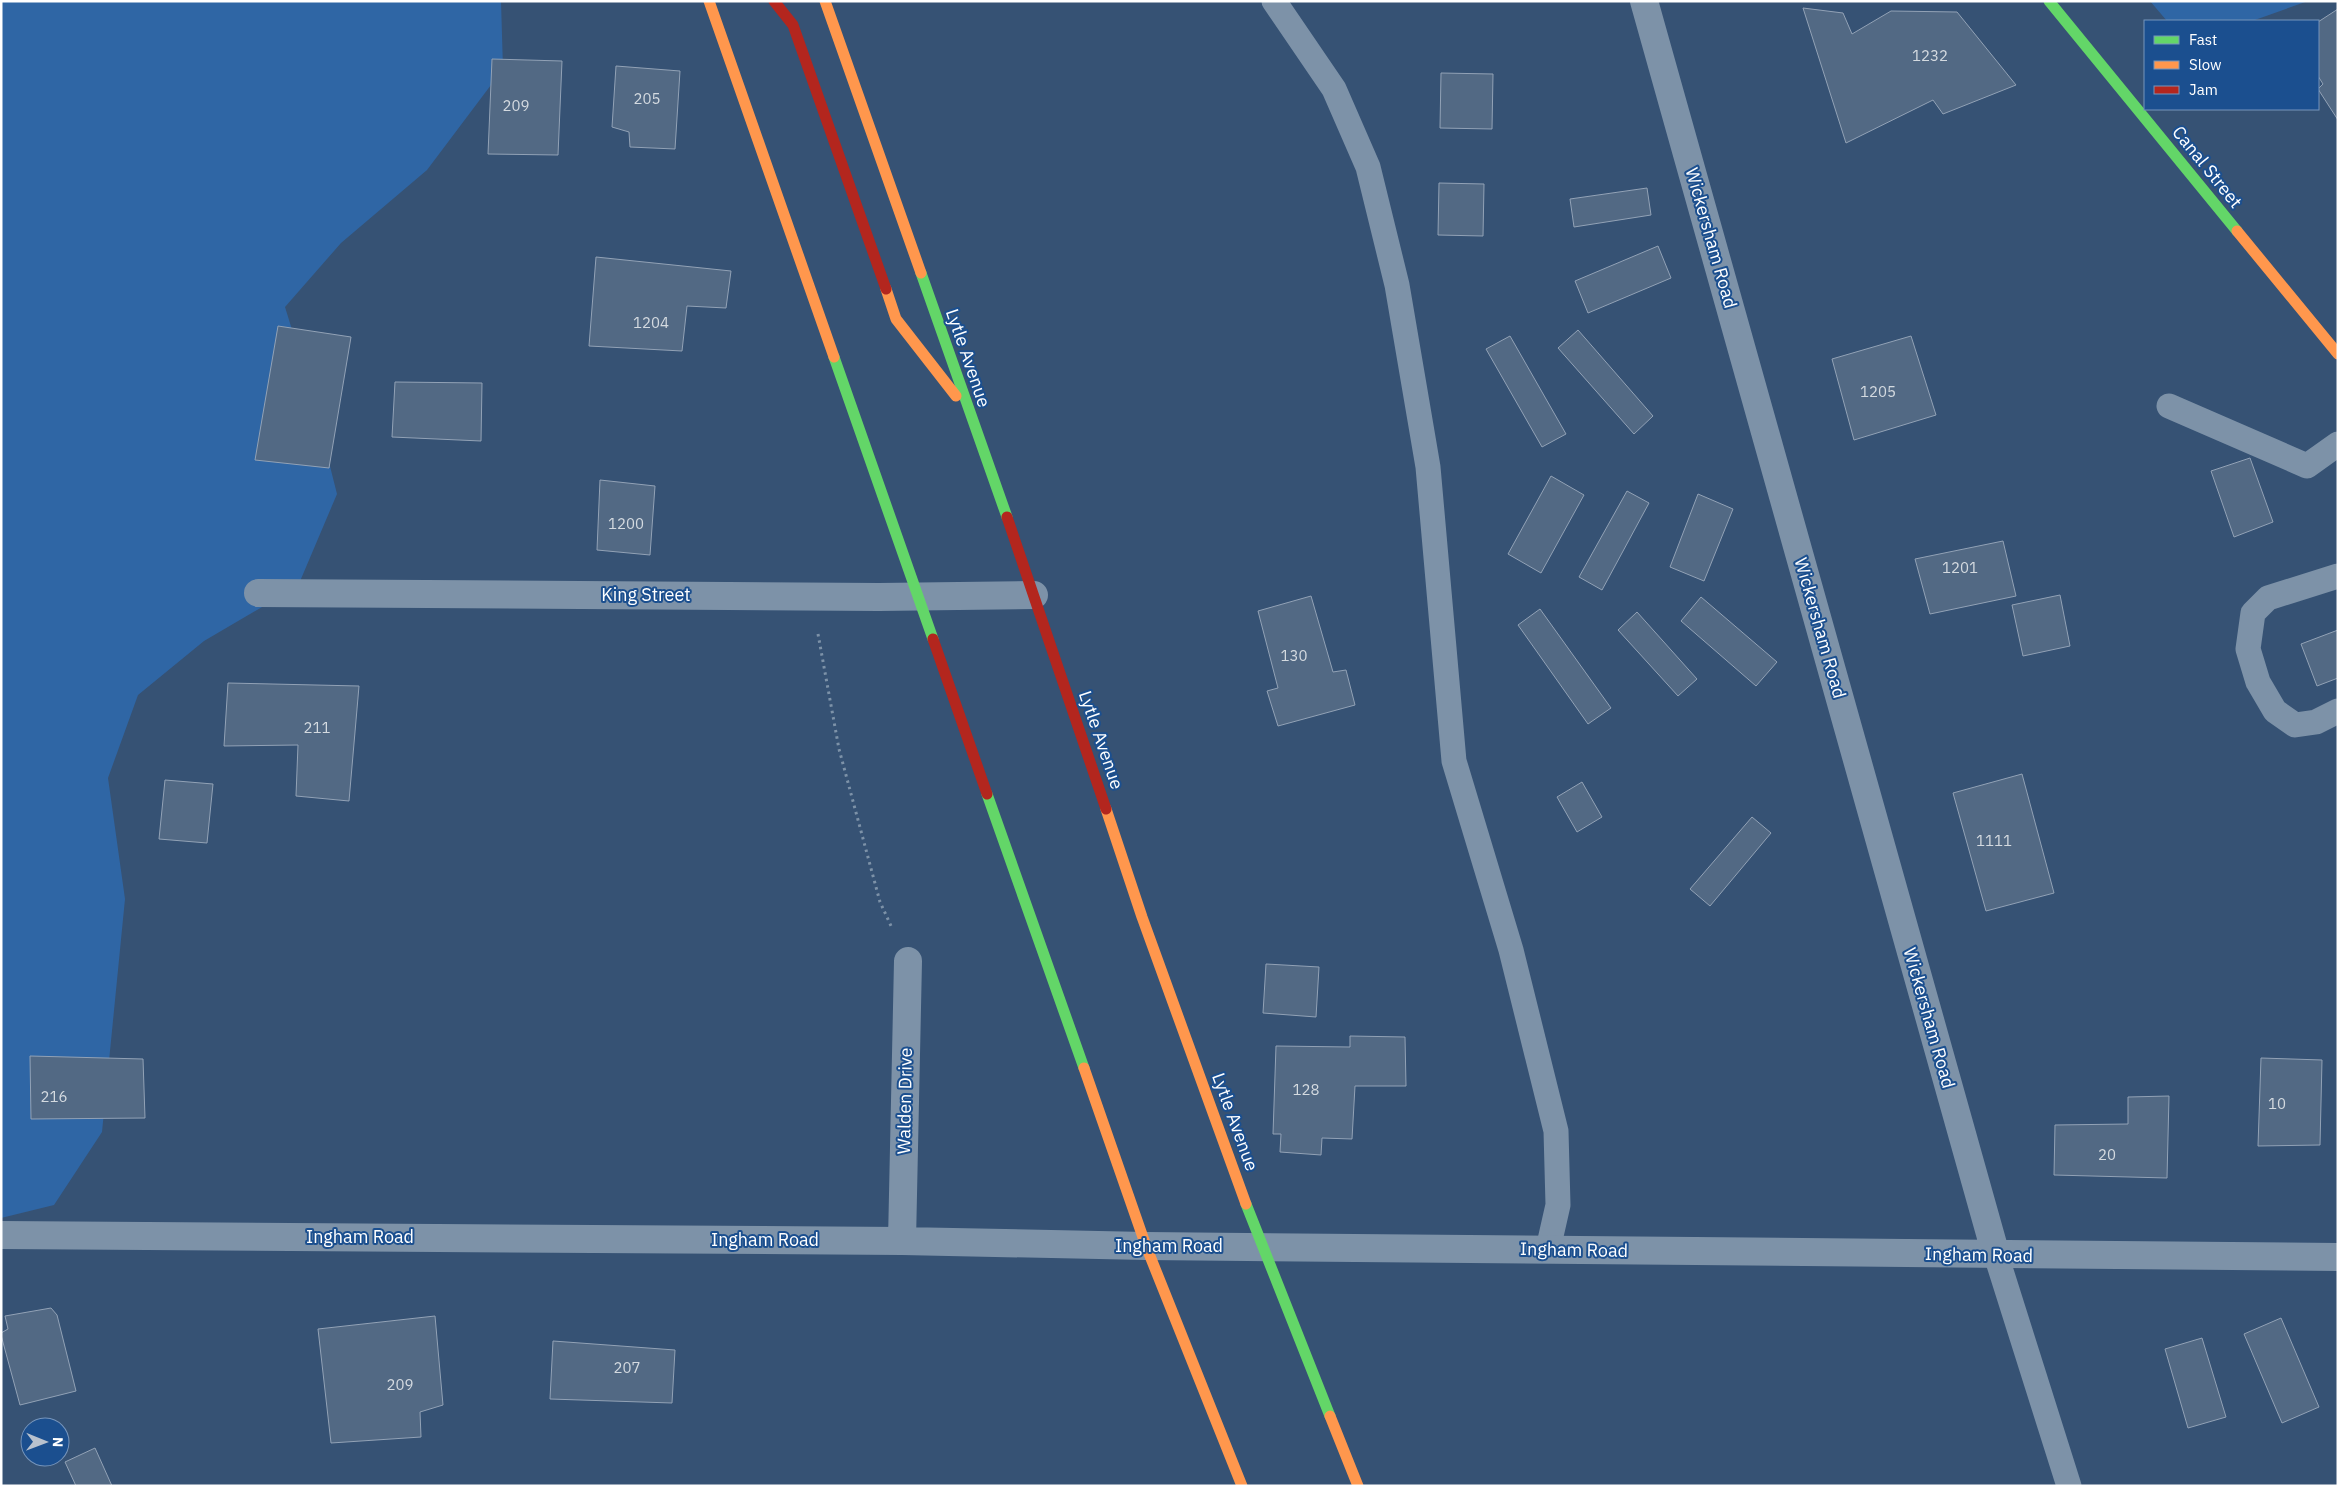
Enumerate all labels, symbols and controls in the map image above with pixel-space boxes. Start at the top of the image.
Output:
legend [2144,20,2319,110]
text: Fast [2189,30,2217,49]
house number: 1232 [1912,46,1948,65]
text: Slow [2189,55,2222,74]
text: Jam [2189,80,2218,99]
house number: 205 [633,89,661,108]
house number: 209 [502,96,530,115]
street label: Canal Street [2167,121,2248,212]
street label: Wickersham Road [1680,165,1743,311]
street label: Lytle Avenue [941,306,996,410]
house number: 1204 [633,313,669,332]
house number: 1205 [1860,382,1896,401]
house number: 1200 [608,514,644,533]
street label: Wickersham Road [1789,555,1852,701]
house number: 1201 [1942,558,1978,577]
street label: King Street [601,583,691,606]
house number: 130 [1280,646,1308,665]
street label: Lytle Avenue [1074,688,1129,792]
house number: 211 [303,718,331,737]
house number: 1111 [1976,831,2012,850]
street label: Wickersham Road [1898,945,1961,1091]
street label: Walden Drive [892,1047,917,1155]
street label: Lytle Avenue [1207,1070,1264,1174]
house number: 128 [1292,1080,1320,1099]
house number: 216 [40,1087,68,1106]
house number: 10 [2268,1094,2286,1113]
house number: 20 [2098,1145,2116,1164]
street label: Ingham Road [306,1225,414,1248]
street label: Ingham Road [711,1228,819,1251]
street label: Ingham Road [1115,1234,1223,1257]
street label: Ingham Road [1520,1237,1628,1262]
street label: Ingham Road [1925,1242,2033,1267]
house number: 207 [613,1358,641,1377]
house number: 209 [386,1375,414,1394]
north arrow [20,1417,70,1467]
text: N [49,1437,67,1447]

